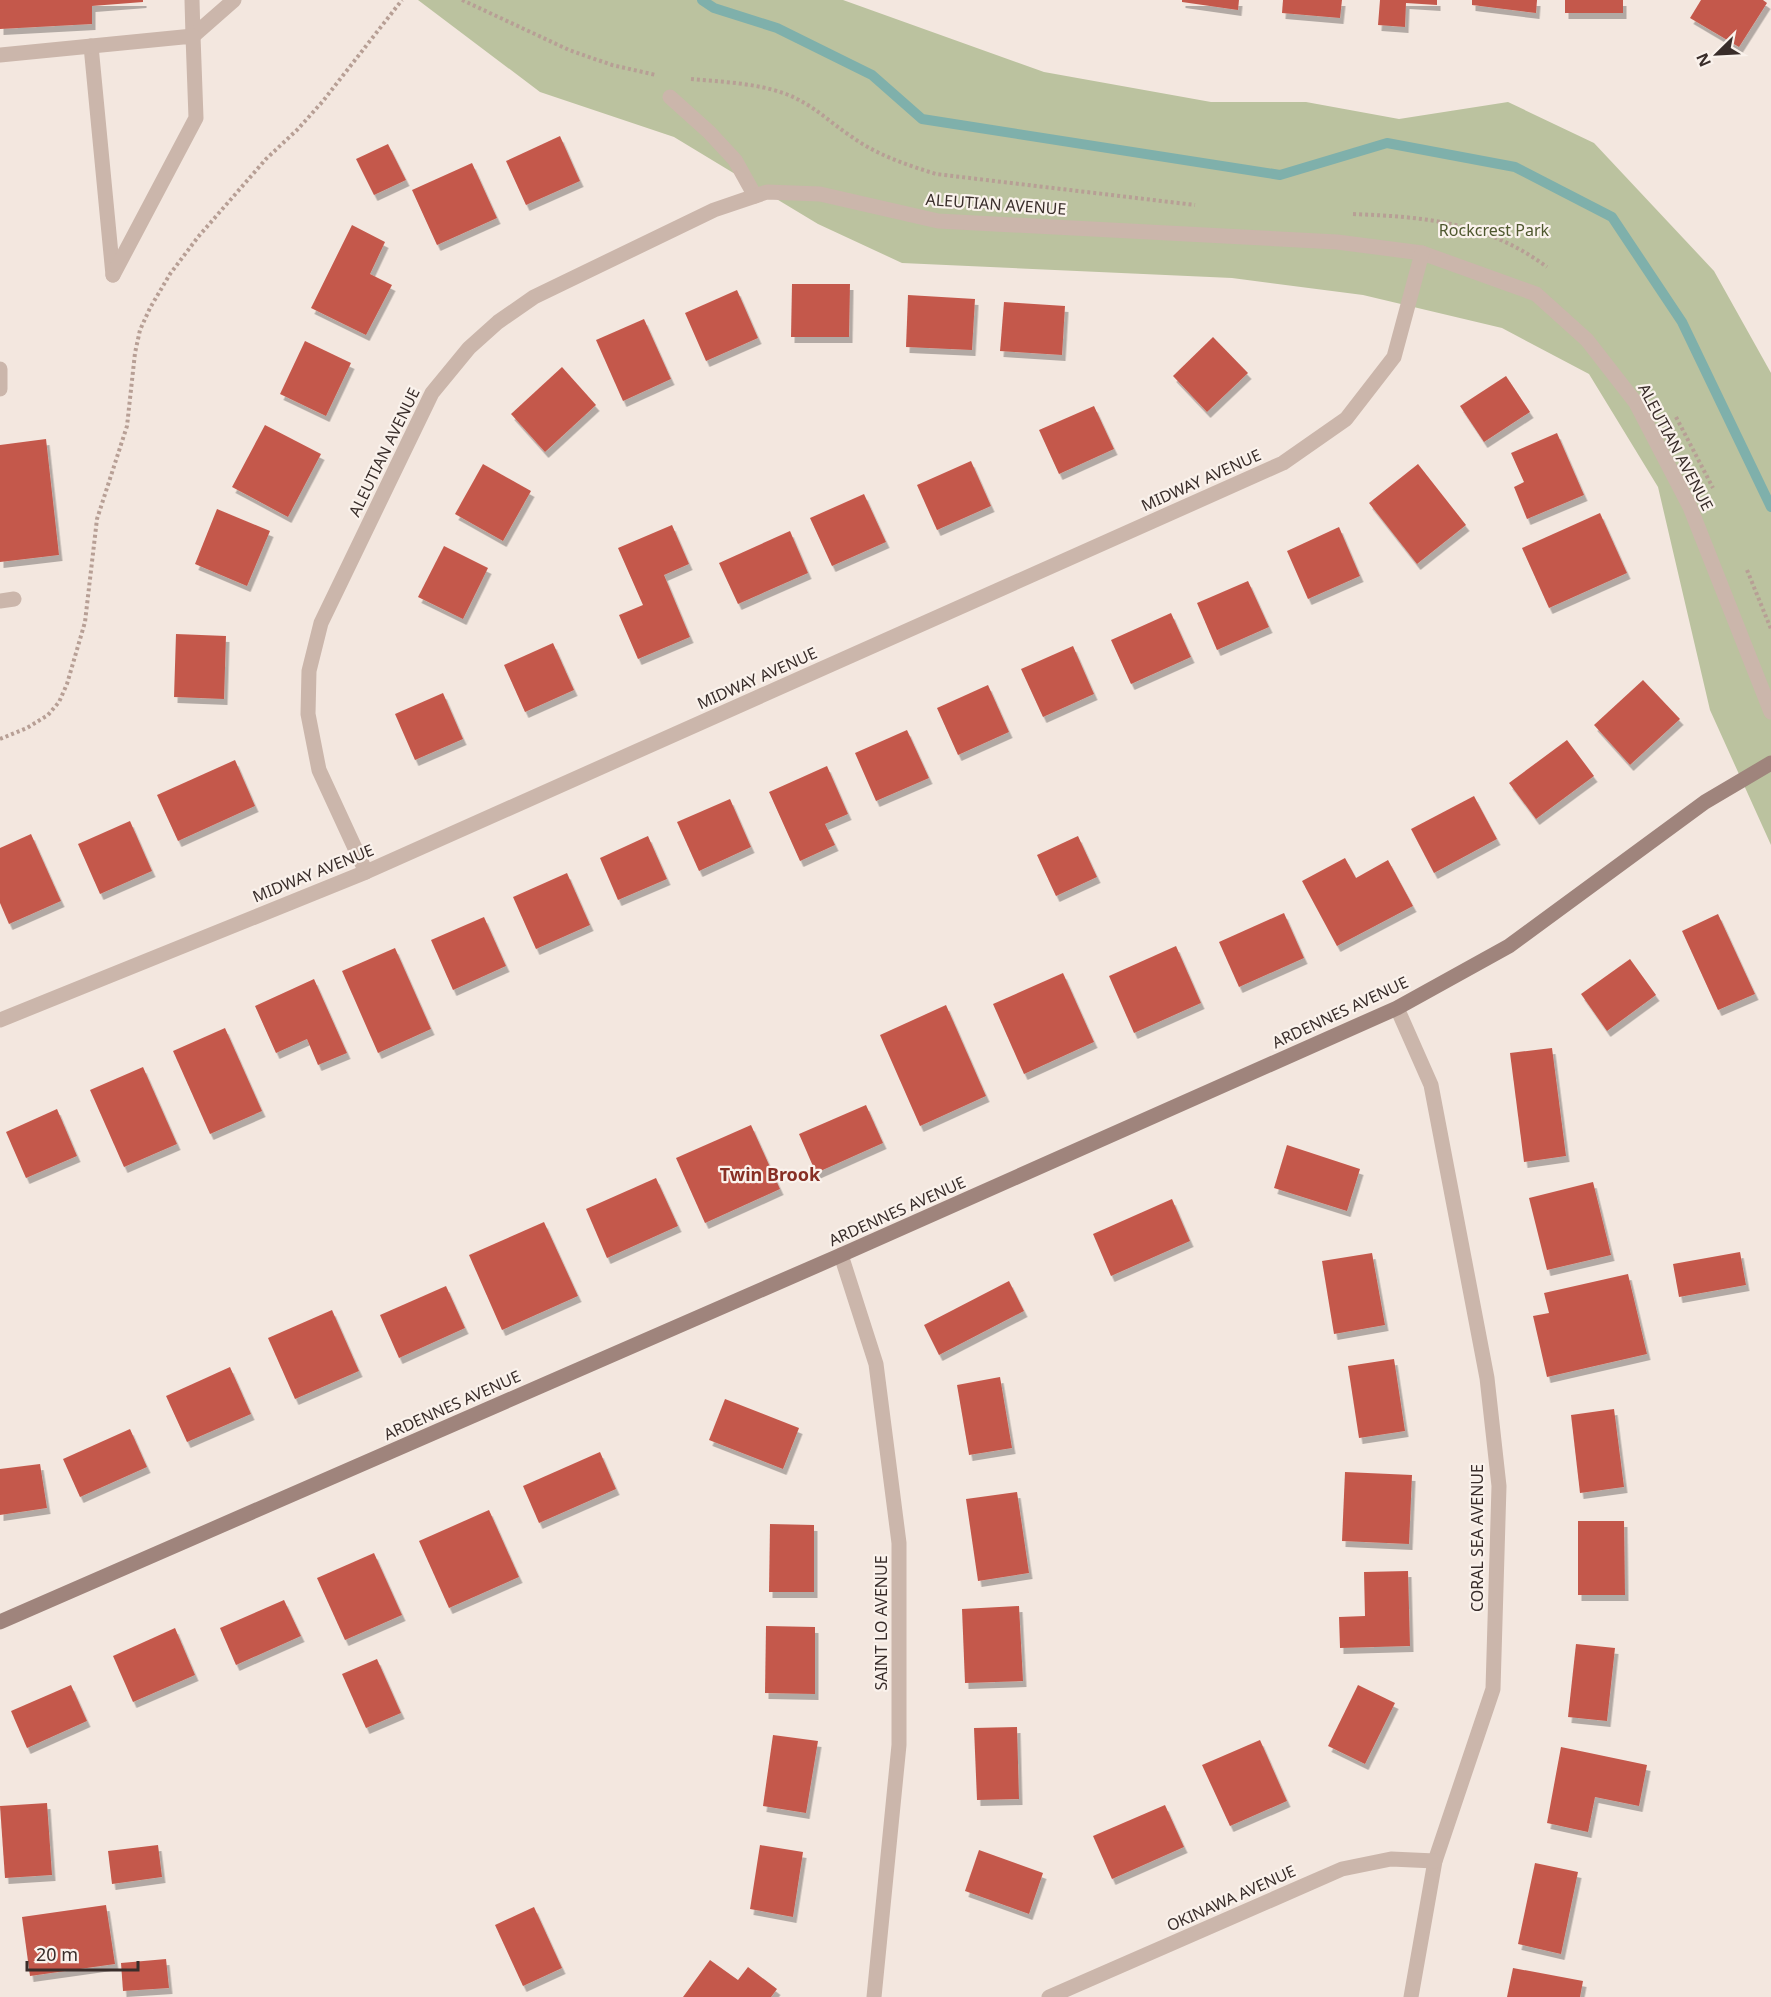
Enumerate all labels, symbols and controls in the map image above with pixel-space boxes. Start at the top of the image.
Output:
north arrow [1687,24,1747,84]
text: N [1691,50,1716,71]
street label: ALEUTIAN AVENUE [925,188,1067,220]
park label: Rockcrest Park [1439,219,1550,241]
street label: ALEUTIAN AVENUE [1633,380,1719,514]
street label: ALEUTIAN AVENUE [343,384,425,520]
street label: MIDWAY AVENUE [1138,444,1264,516]
street label: MIDWAY AVENUE [694,642,820,714]
street label: MIDWAY AVENUE [249,839,377,907]
street label: ARDENNES AVENUE [1268,971,1412,1053]
district label: Twin Brook [720,1162,821,1186]
street label: ARDENNES AVENUE [825,1171,969,1251]
street label: ARDENNES AVENUE [380,1365,524,1445]
street label: CORAL SEA AVENUE [1466,1464,1488,1612]
street label: SAINT LO AVENUE [870,1555,892,1691]
street label: OKINAWA AVENUE [1163,1860,1299,1936]
scale bar [27,1934,138,1972]
text: 20 m [36,1942,78,1966]

